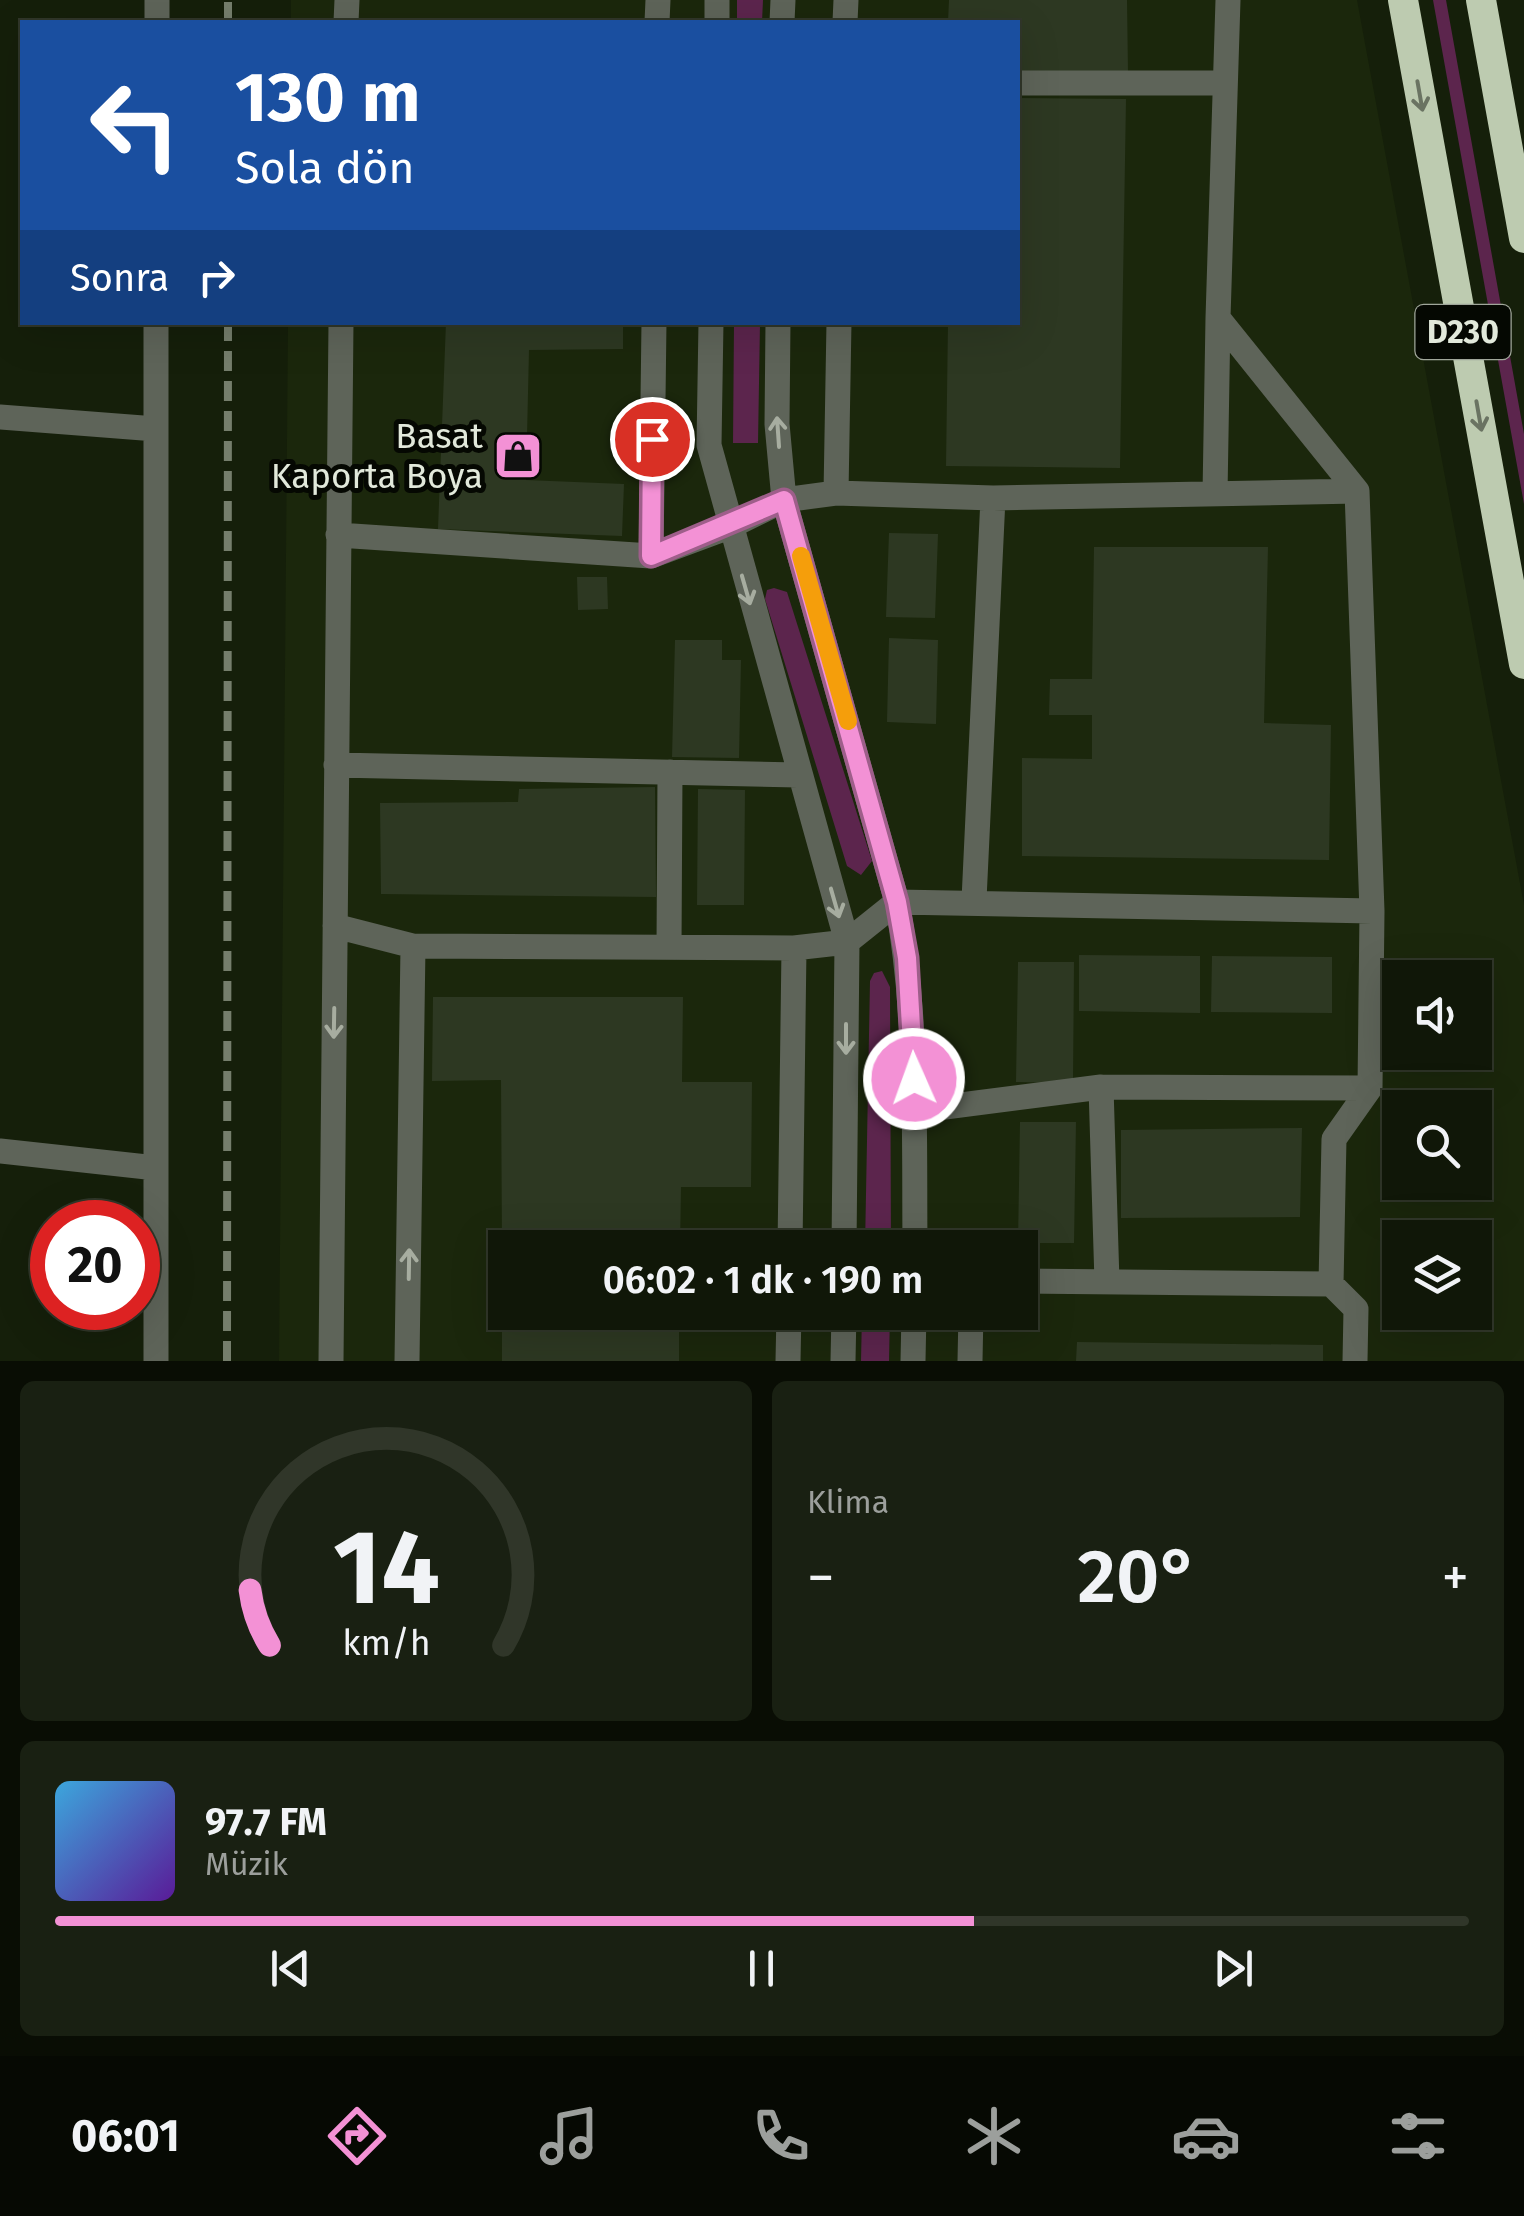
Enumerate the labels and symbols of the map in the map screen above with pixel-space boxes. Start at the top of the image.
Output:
one-way arrow [1411,79,1430,112]
road number: D230 [1416,305,1510,359]
pin [610,397,695,482]
one-way arrow [1470,399,1489,431]
place label: Basat Kaporta Boya [271,415,483,497]
one-way arrow [769,416,788,448]
shop icon: Basat Kaporta Boya [492,430,544,482]
one-way arrow [738,574,757,605]
one-way arrow [827,887,845,918]
one-way arrow [324,1006,344,1039]
one-way arrow [836,1022,856,1055]
position arrow [862,1027,966,1131]
speed limit sign: 20 [30,1200,160,1330]
one-way arrow [400,1248,418,1280]

